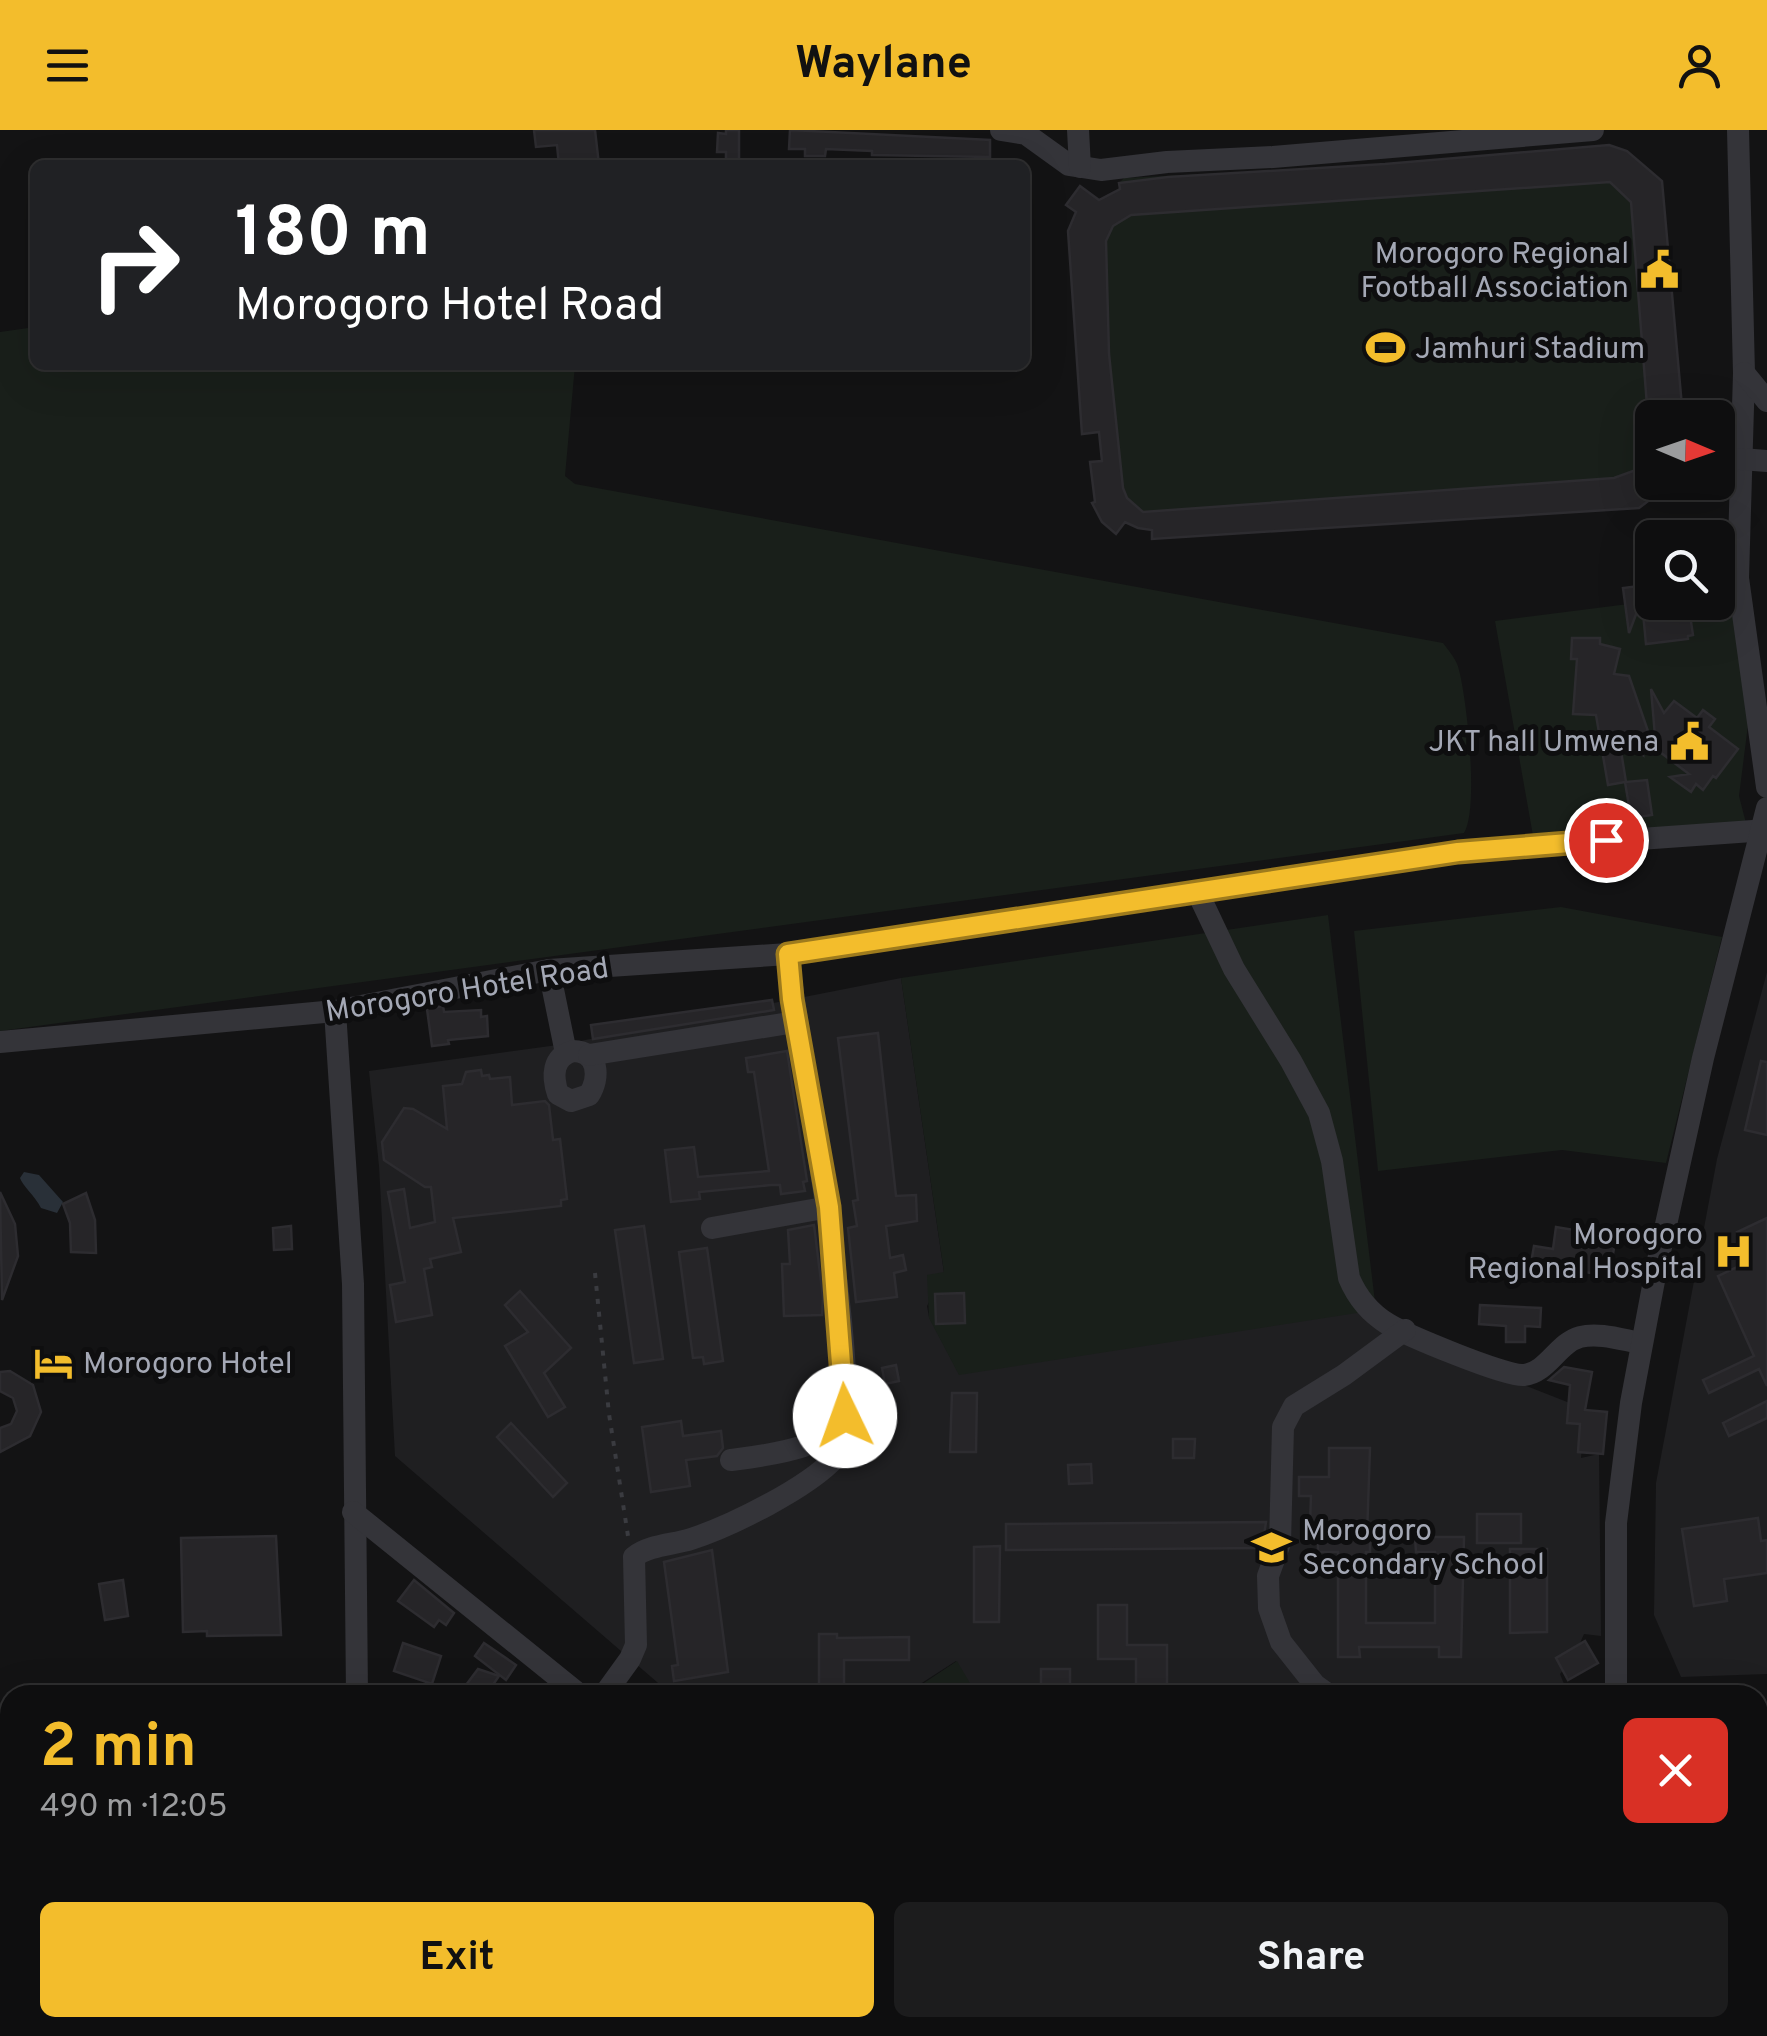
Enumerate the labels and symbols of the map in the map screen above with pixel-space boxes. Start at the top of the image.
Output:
place label: Morogoro Regional Football Association [1360,237,1629,308]
public building icon: Morogoro Regional Football Association [1638,249,1680,291]
sports icon: Jamhuri Stadium [1364,327,1406,369]
place label: Jamhuri Stadium [1415,332,1645,369]
north arrow [1635,400,1735,500]
public building icon: JKT hall Umwena [1668,720,1710,762]
place label: JKT hall Umwena [1429,725,1659,762]
pin [1564,798,1649,883]
street label: Morogoro Hotel Road [323,951,612,1032]
place label: Morogoro Regional Hospital [1467,1218,1703,1289]
hospital icon: Morogoro Regional Hospital [1712,1230,1754,1272]
hotel icon: Morogoro Hotel [32,1342,74,1384]
place label: Morogoro Hotel [83,1347,293,1384]
position arrow [793,1364,897,1468]
place label: Morogoro Secondary School [1302,1514,1545,1585]
school or university icon: Morogoro Secondary School [1251,1526,1293,1568]

